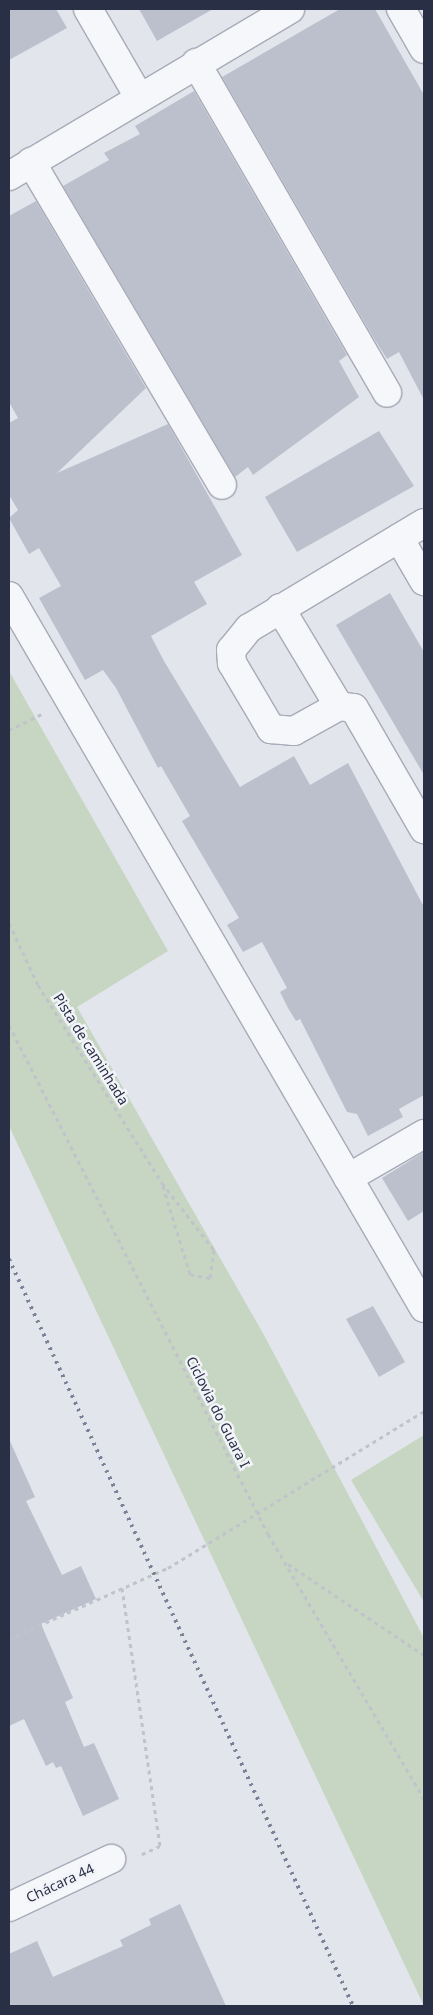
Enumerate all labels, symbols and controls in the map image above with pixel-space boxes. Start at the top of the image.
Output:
street label: Pista de caminhada [50,990,132,1108]
street label: Ciclovia do Guara I [183,1354,253,1470]
street label: Chácara 44 [23,1860,97,1906]

